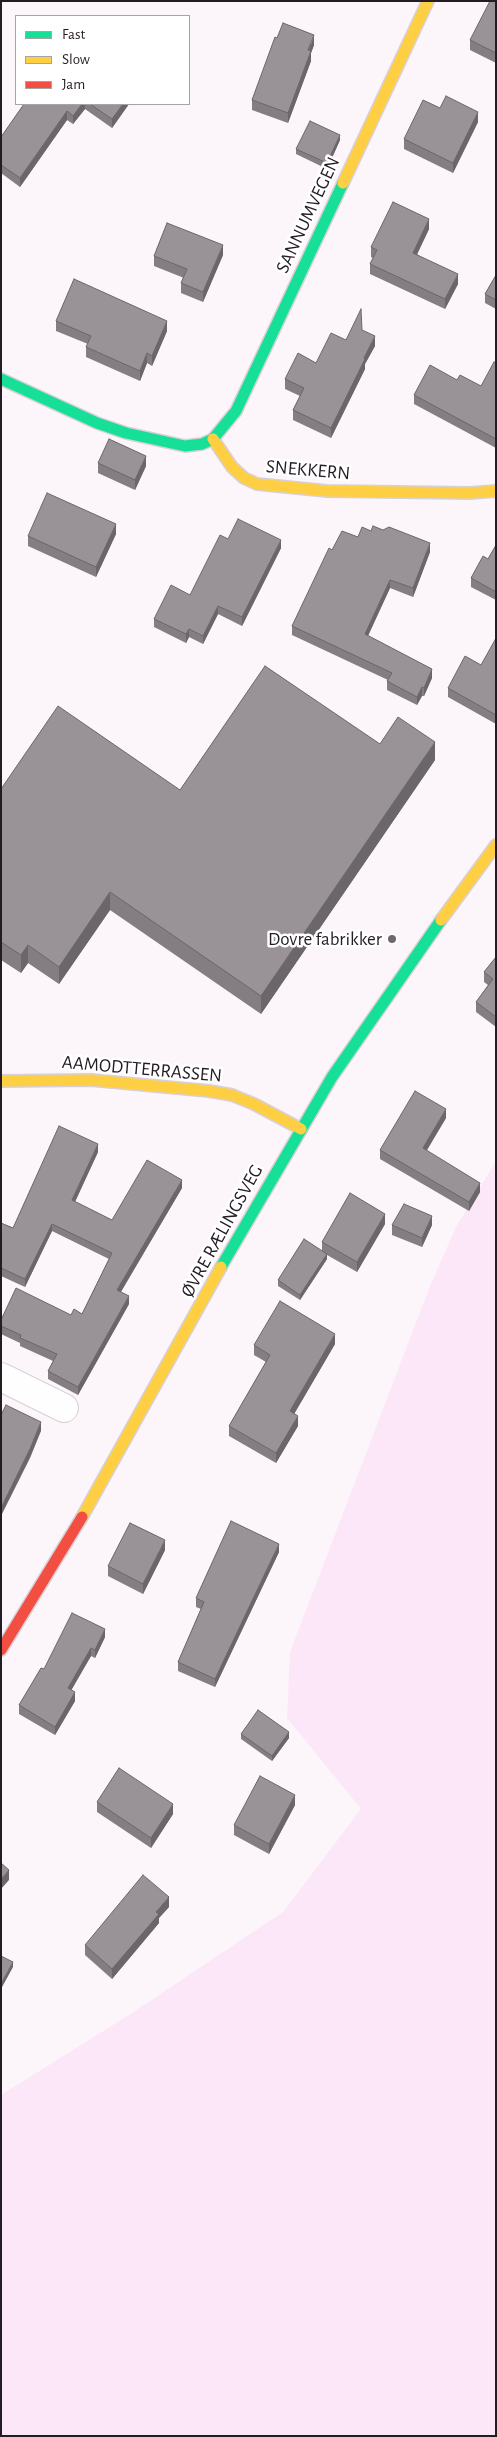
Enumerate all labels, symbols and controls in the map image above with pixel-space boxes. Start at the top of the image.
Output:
legend [15,15,190,105]
text: Fast [62,27,85,42]
text: Slow [62,52,90,67]
text: Jam [62,77,85,92]
street label: SANNUMVEGEN [271,153,345,277]
street label: SNEKKERN [265,455,351,485]
place label: Dovre fabrikker [268,928,382,950]
marker: Dovre fabrikker [386,933,398,945]
street label: AAMODTTERRASSEN [61,1051,223,1087]
street label: ØVRE RÆLINGSVEG [176,1161,268,1301]

